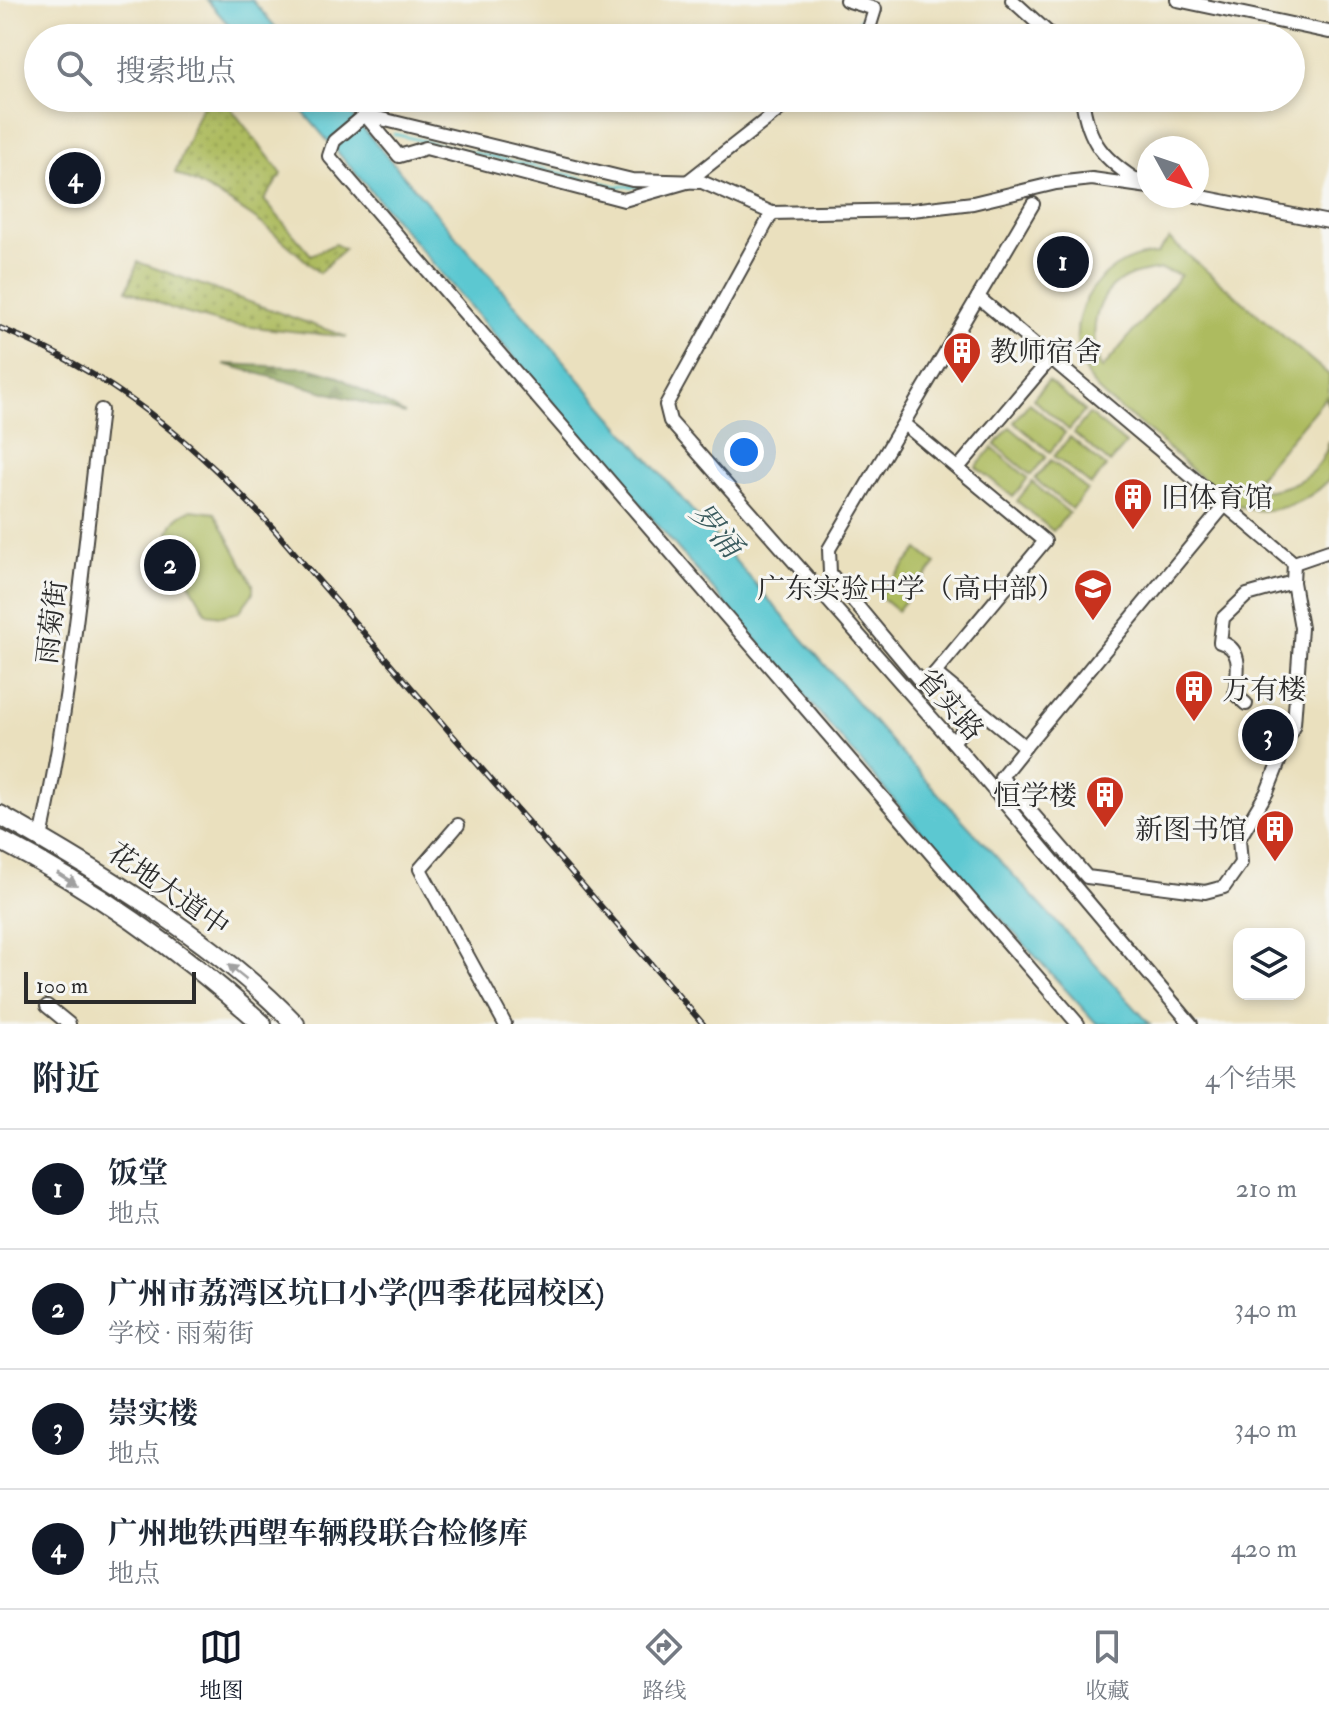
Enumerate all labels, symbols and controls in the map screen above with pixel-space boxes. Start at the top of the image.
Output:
search box [24,24,1305,112]
icon: search [52,46,96,90]
text: 搜索地点 [116,53,236,90]
north arrow [1137,136,1209,208]
pin: 4 [49,148,101,208]
pin: 1 [1037,232,1089,292]
building icon: 教师宿舍 [941,330,983,385]
place label: 教师宿舍 [990,335,1102,370]
your location [724,432,764,472]
building icon: 旧体育馆 [1112,476,1154,531]
place label: 旧体育馆 [1161,481,1273,516]
water label: 罗涌 [682,496,751,567]
pin: 2 [144,535,196,595]
school or university icon: 广东实验中学（高中部） [1072,567,1114,622]
place label: 广东实验中学（高中部） [757,572,1065,607]
street label: 雨菊街 [30,578,75,666]
street label: 省实路 [909,662,991,748]
building icon: 万有楼 [1173,668,1215,723]
place label: 万有楼 [1222,673,1306,708]
pin: 3 [1242,705,1294,765]
building icon: 恒学楼 [1084,774,1126,829]
place label: 恒学楼 [993,779,1077,814]
building icon: 新图书馆 [1254,808,1296,863]
place label: 新图书馆 [1135,813,1247,848]
street label: 花地大道中 [101,836,236,945]
one-way arrow [56,872,78,886]
map controls [1233,928,1305,1000]
button: layers [1233,928,1305,1000]
one-way arrow [227,964,247,981]
scale bar [24,968,196,1004]
text: 100 m [36,972,88,1000]
text: 附近 [32,1058,100,1101]
text: 4个结果 [1205,1063,1297,1095]
text: 饭堂 [108,1155,168,1192]
text: 1 [53,1173,63,1205]
text: 210 m [1236,1173,1297,1205]
text: 地点 [108,1198,160,1230]
text: 广州市荔湾区坑口小学(四季花园校区) [108,1275,604,1312]
text: 2 [51,1293,65,1325]
text: 340 m [1234,1293,1297,1325]
text: 学校 · 雨菊街 [108,1318,254,1350]
text: 崇实楼 [108,1395,198,1432]
text: 3 [53,1413,63,1445]
text: 340 m [1234,1413,1297,1445]
text: 地点 [108,1438,160,1470]
text: 广州地铁西塱车辆段联合检修库 [108,1515,528,1552]
text: 4 [51,1533,65,1565]
text: 420 m [1231,1533,1297,1565]
text: 地点 [108,1558,160,1590]
tab: 地图 [199,1625,244,1705]
tab: 路线 [642,1625,687,1705]
tab: 收藏 [1085,1625,1130,1705]

